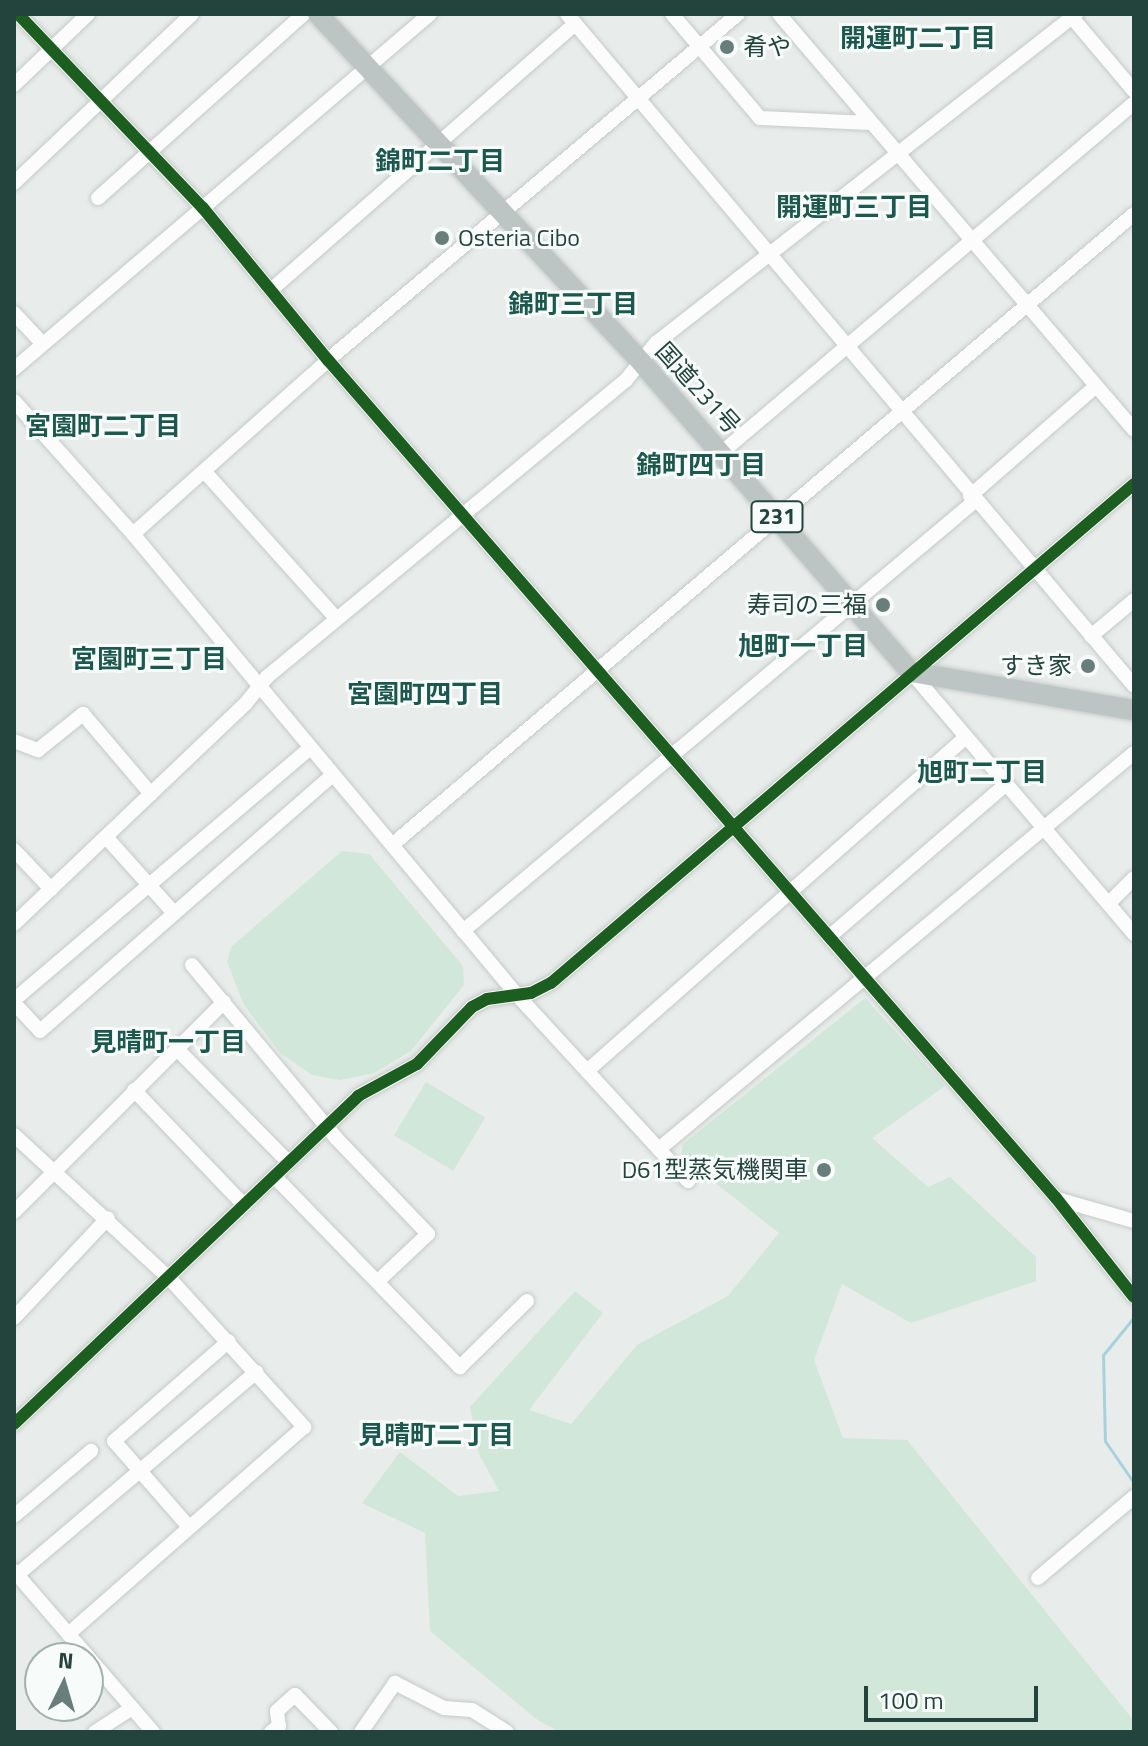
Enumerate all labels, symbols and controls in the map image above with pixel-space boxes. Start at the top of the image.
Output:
district label: 開運町二丁目 [840,22,996,54]
place label: 肴や [743,33,791,61]
marker: 肴や [718,38,736,56]
district label: 錦町二丁目 [375,145,505,177]
district label: 開運町三丁目 [776,191,932,223]
place label: Osteria Cibo [458,224,580,252]
marker: Osteria Cibo [433,229,451,247]
district label: 錦町三丁目 [508,288,638,320]
street label: 国道231号 [650,337,746,439]
district label: 宮園町二丁目 [25,410,181,442]
district label: 錦町四丁目 [636,449,766,481]
road number: 231 [749,499,805,535]
place label: 寿司の三福 [747,591,867,619]
marker: 寿司の三福 [874,596,892,614]
district label: 旭町一丁目 [738,630,868,662]
district label: 宮園町三丁目 [71,643,227,675]
place label: すき家 [1000,652,1072,680]
marker: すき家 [1079,657,1097,675]
district label: 宮園町四丁目 [347,678,503,710]
district label: 旭町二丁目 [917,756,1047,788]
district label: 見晴町一丁目 [90,1026,246,1058]
place label: D61型蒸気機関車 [622,1156,808,1184]
marker: D61型蒸気機関車 [815,1161,833,1179]
district label: 見晴町二丁目 [358,1419,514,1451]
north arrow [24,1642,104,1722]
text: N [57,1642,75,1678]
scale bar [868,1670,1042,1720]
text: 100 m [878,1682,944,1718]

